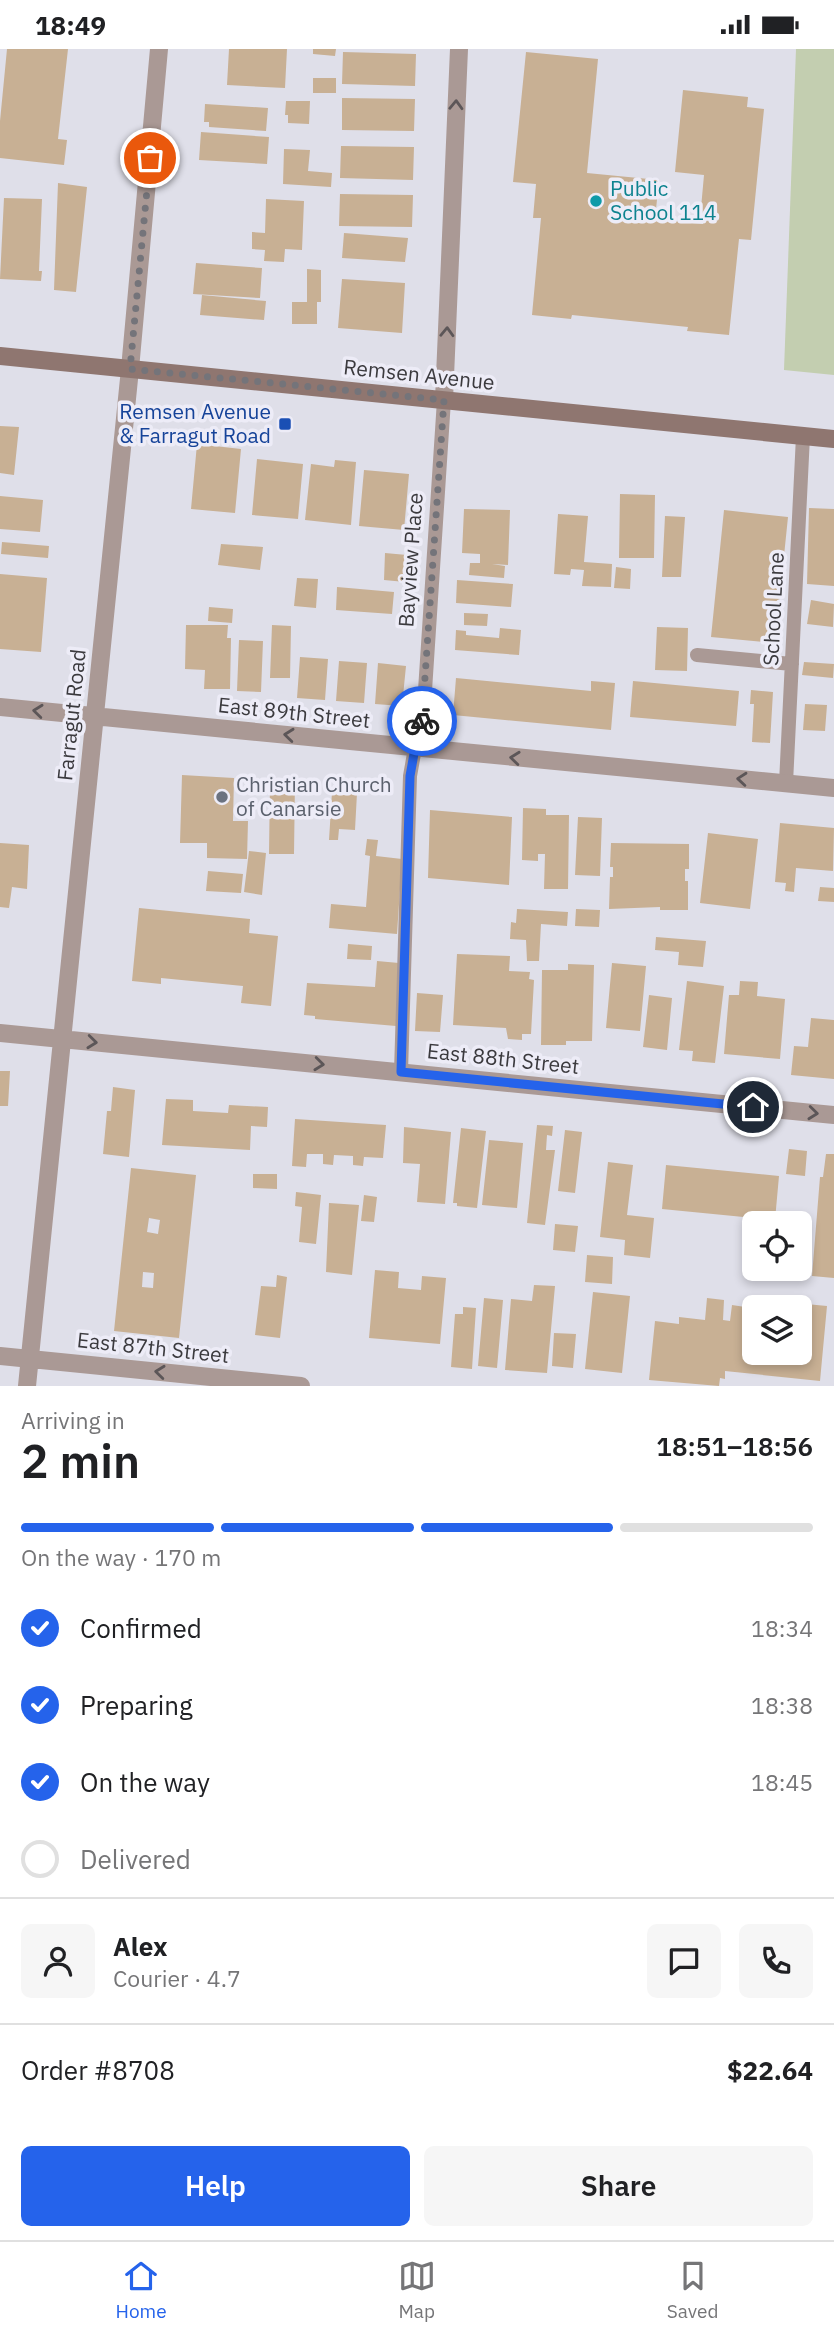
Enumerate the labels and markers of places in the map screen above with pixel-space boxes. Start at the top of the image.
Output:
pin [120,128,180,188]
place label: Public School 114 [610,174,717,226]
marker: Public School 114 [588,193,604,209]
place label: Remsen Avenue & Farragut Road [119,397,271,449]
marker: Remsen Avenue & Farragut Road [277,416,293,432]
place label: Christian Church of Canarsie [236,770,392,822]
marker: Christian Church of Canarsie [214,789,230,805]
pin [723,1077,783,1137]

